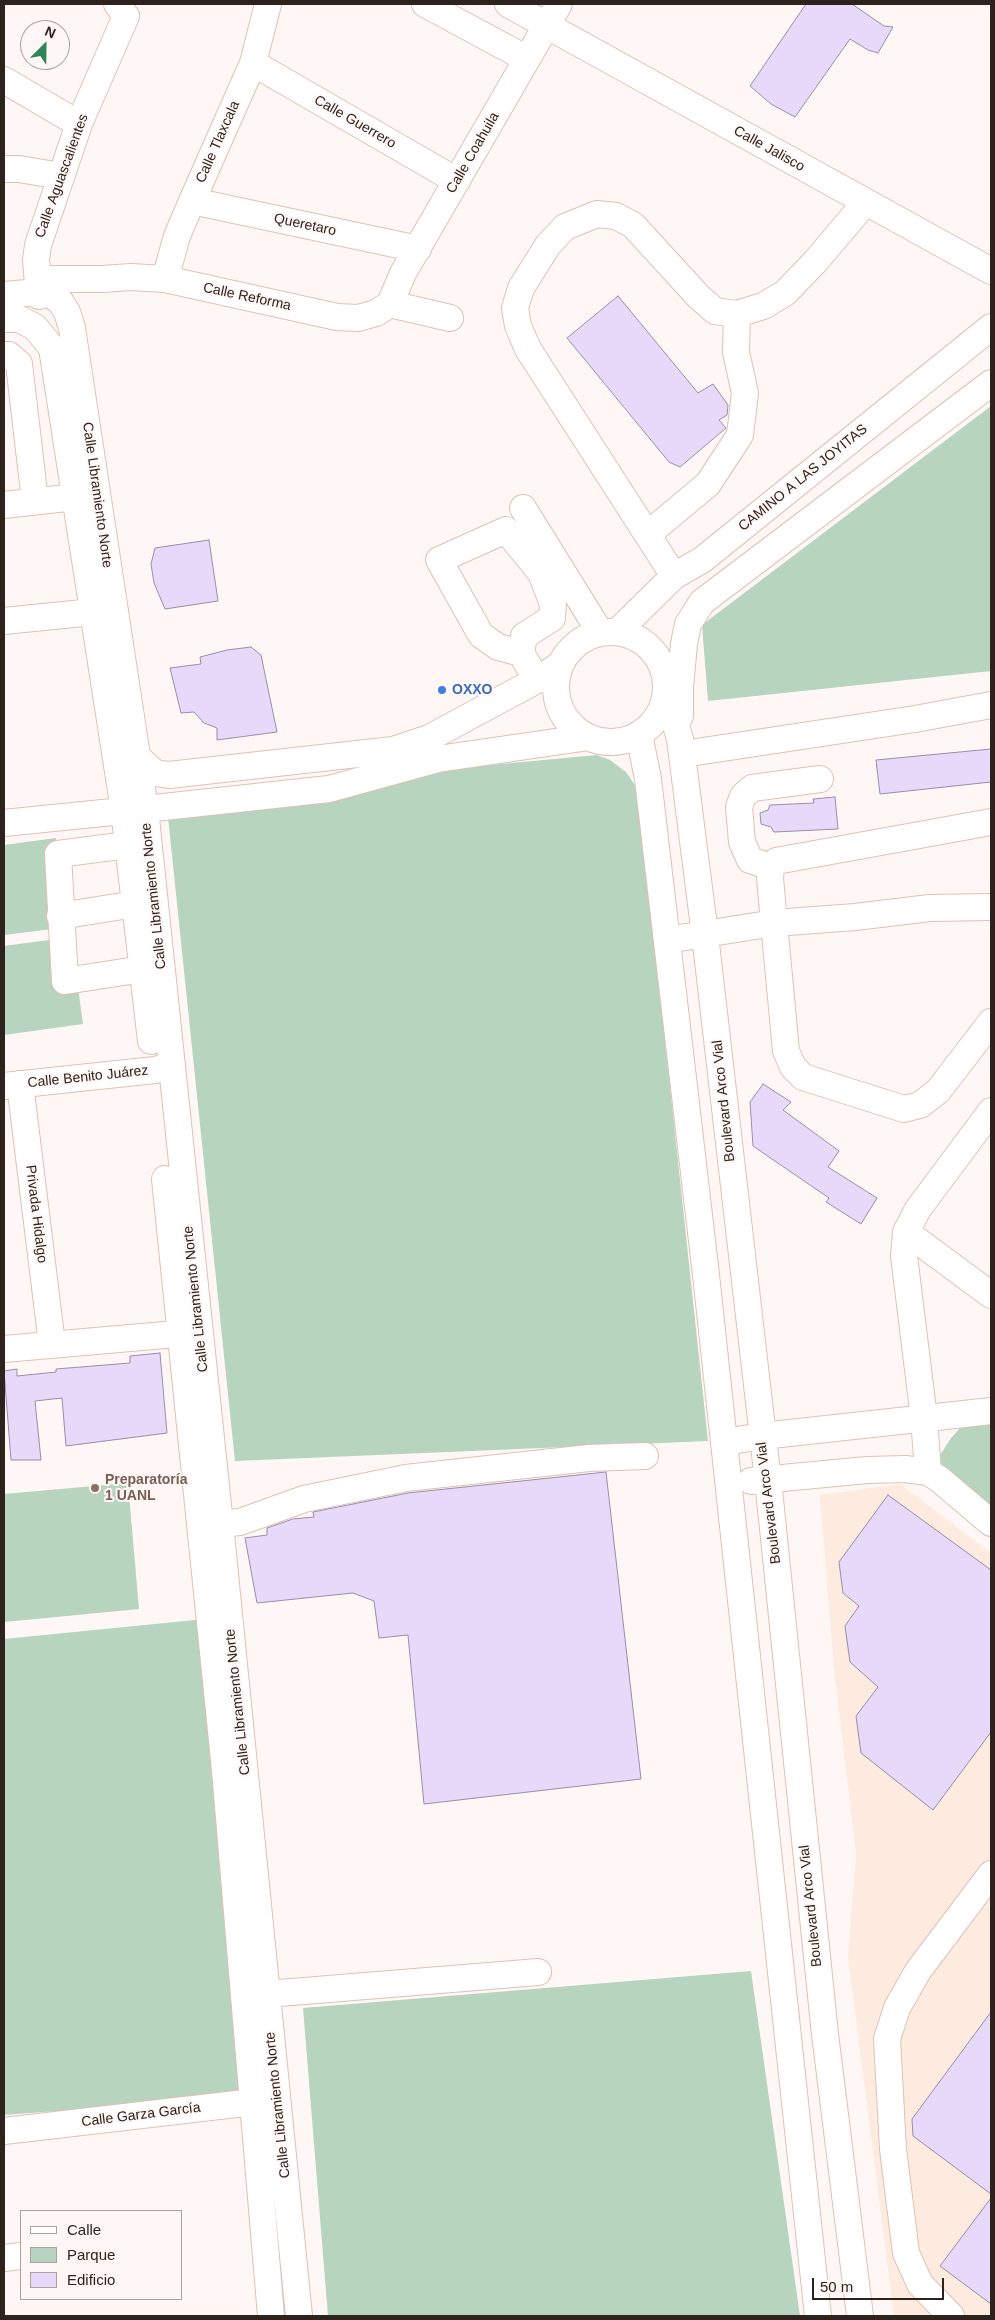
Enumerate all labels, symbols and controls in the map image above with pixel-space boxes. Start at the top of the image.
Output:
north arrow [20,20,70,70]
text: N [43,23,58,41]
street label: Calle Guerrero [311,92,399,152]
street label: Calle Tlaxcala [192,98,244,186]
street label: Calle Coahuila [443,109,503,197]
street label: Calle Aguascalientes [32,112,92,240]
street label: Calle Jalisco [731,123,807,175]
street label: Queretaro [272,210,338,240]
street label: Calle Reforma [201,279,293,315]
street label: Calle Libramiento Norte [78,421,116,569]
street label: CAMINO A LAS JOYITAS [735,421,871,535]
place label: OXXO [452,682,492,698]
marker: OXXO [436,684,448,696]
street label: Calle Libramiento Norte [138,822,170,970]
street label: Boulevard Arco Vial [709,1039,739,1163]
street label: Calle Benito Juárez [27,1062,149,1092]
street label: Privada Hidalgo [22,1164,50,1264]
street label: Calle Libramiento Norte [180,1225,212,1373]
street label: Boulevard Arco Vial [753,1441,785,1565]
place label: Preparatoría 1 UANL [105,1472,187,1504]
marker: Preparatoría 1 UANL [89,1482,101,1494]
street label: Calle Libramiento Norte [222,1628,254,1776]
street label: Boulevard Arco Vial [796,1844,826,1968]
street label: Calle Libramiento Norte [262,2031,294,2179]
street label: Calle Garza García [81,2099,201,2131]
legend [20,2210,182,2300]
text: Calle [67,2221,101,2238]
text: Parque [67,2246,115,2263]
scale bar [815,2268,948,2300]
text: Edificio [67,2271,115,2288]
text: 50 m [820,2278,853,2295]

